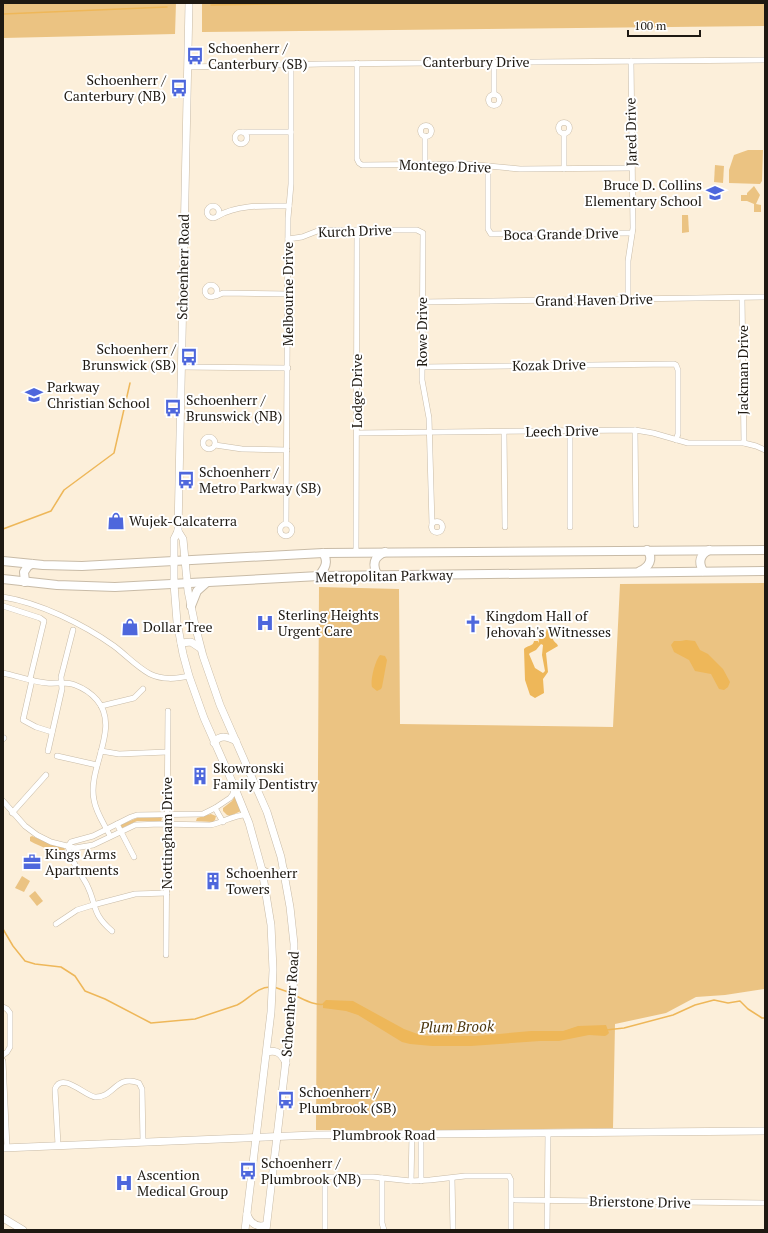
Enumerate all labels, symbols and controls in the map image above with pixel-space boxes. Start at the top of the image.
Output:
scale bar [628,12,700,38]
text: 100 m [634,18,667,33]
place label: Schoenherr / Canterbury (SB) [208,38,307,73]
bus stop icon: Schoenherr / Canterbury (SB) [185,46,205,66]
street label: Canterbury Drive [422,52,530,71]
place label: Schoenherr / Canterbury (NB) [64,70,167,105]
bus stop icon: Schoenherr / Canterbury (NB) [169,78,189,98]
street label: Jared Drive [620,97,641,167]
street label: Montego Drive [399,154,491,177]
place label: Bruce D. Collins Elementary School [585,175,702,210]
school or university icon: Bruce D. Collins Elementary School [705,183,725,203]
street label: Schoenherr Road [172,214,193,320]
street label: Kurch Drive [318,220,392,241]
street label: Boca Grande Drive [503,223,619,244]
street label: Melbourne Drive [278,242,297,346]
street label: Grand Haven Drive [535,289,653,310]
street label: Rowe Drive [412,297,431,367]
street label: Jackman Drive [733,325,752,415]
place label: Schoenherr / Brunswick (SB) [82,339,177,374]
bus stop icon: Schoenherr / Brunswick (SB) [179,347,199,367]
street label: Lodge Drive [347,354,366,428]
street label: Kozak Drive [512,354,586,375]
place label: Parkway Christian School [47,377,150,412]
school or university icon: Parkway Christian School [24,385,44,405]
place label: Schoenherr / Brunswick (NB) [186,390,282,425]
bus stop icon: Schoenherr / Brunswick (NB) [163,398,183,418]
street label: Leech Drive [525,420,599,441]
place label: Schoenherr / Metro Parkway (SB) [199,462,321,497]
bus stop icon: Schoenherr / Metro Parkway (SB) [176,470,196,490]
shop icon: Wujek-Calcaterra [106,511,126,531]
place label: Wujek-Calcaterra [129,511,237,530]
street label: Metropolitan Parkway [315,565,454,586]
place label: Sterling Heights Urgent Care [278,605,379,640]
place label: Kingdom Hall of Jehovah's Witnesses [486,606,611,641]
hospital icon: Sterling Heights Urgent Care [255,613,275,633]
church icon: Kingdom Hall of Jehovah's Witnesses [463,614,483,634]
shop icon: Dollar Tree [120,617,140,637]
place label: Dollar Tree [143,617,213,636]
place label: Skowronski Family Dentistry [213,758,318,793]
building icon: Skowronski Family Dentistry [190,766,210,786]
street label: Nottingham Drive [157,777,176,889]
place label: Kings Arms Apartments [45,844,119,879]
office icon: Kings Arms Apartments [22,852,42,872]
place label: Schoenherr Towers [226,863,298,898]
building icon: Schoenherr Towers [203,871,223,891]
street label: Schoenherr Road [276,950,303,1057]
water label: Plum Brook [419,1015,495,1037]
place label: Schoenherr / Plumbrook (SB) [299,1082,397,1117]
bus stop icon: Schoenherr / Plumbrook (SB) [276,1090,296,1110]
street label: Plumbrook Road [332,1125,436,1144]
place label: Schoenherr / Plumbrook (NB) [261,1153,361,1188]
bus stop icon: Schoenherr / Plumbrook (NB) [238,1161,258,1181]
place label: Ascention Medical Group [137,1165,228,1200]
hospital icon: Ascention Medical Group [114,1173,134,1193]
street label: Brierstone Drive [589,1191,691,1212]

